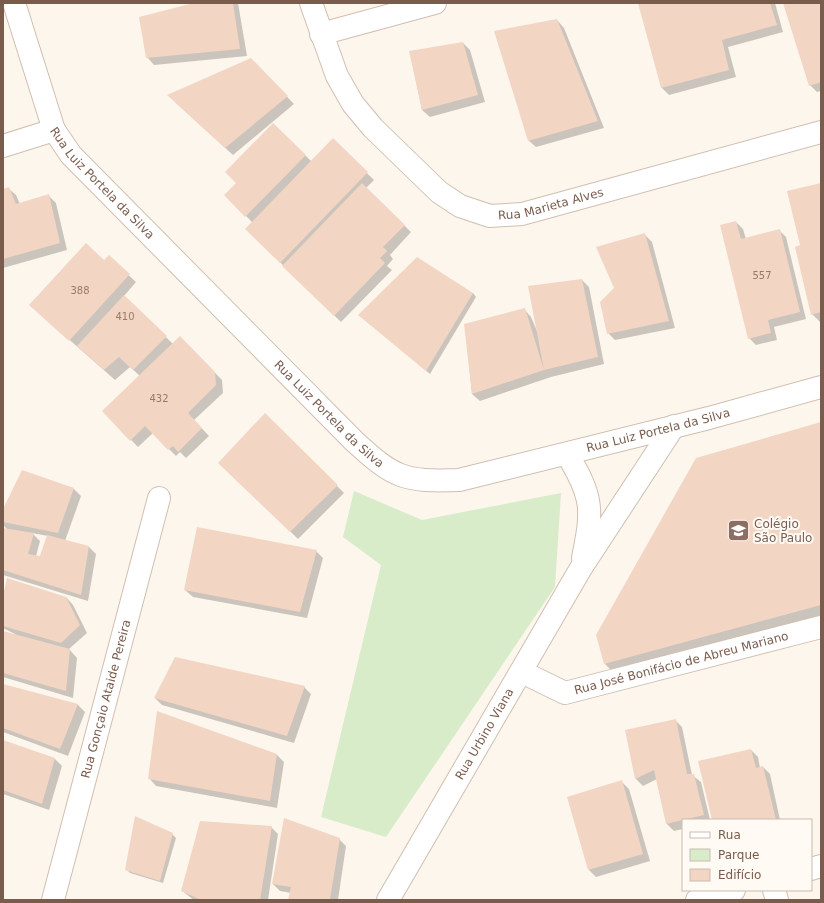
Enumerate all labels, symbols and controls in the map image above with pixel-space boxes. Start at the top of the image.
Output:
street label: Rua Luiz Portela da Silva [47,124,157,242]
street label: Rua Marieta Alves [498,185,605,222]
house number: 557 [752,270,772,281]
house number: 388 [70,285,90,296]
house number: 410 [115,311,135,322]
street label: Rua Luiz Portela da Silva [271,358,386,471]
house number: 432 [149,393,169,404]
street label: Rua Luiz Portela da Silva [585,406,732,455]
place label: Colégio São Paulo [754,517,812,545]
school or university icon: Colégio São Paulo [725,518,751,544]
street label: Rua Gonçaio Ataide Pereira [78,618,134,780]
street label: Rua José Bonifácio de Abreu Mariano [573,629,790,697]
street label: Rua Urbino Viana [452,686,517,782]
legend [682,819,812,891]
text: Rua [718,828,741,842]
text: Parque [718,848,759,862]
text: Edifício [718,868,761,882]

